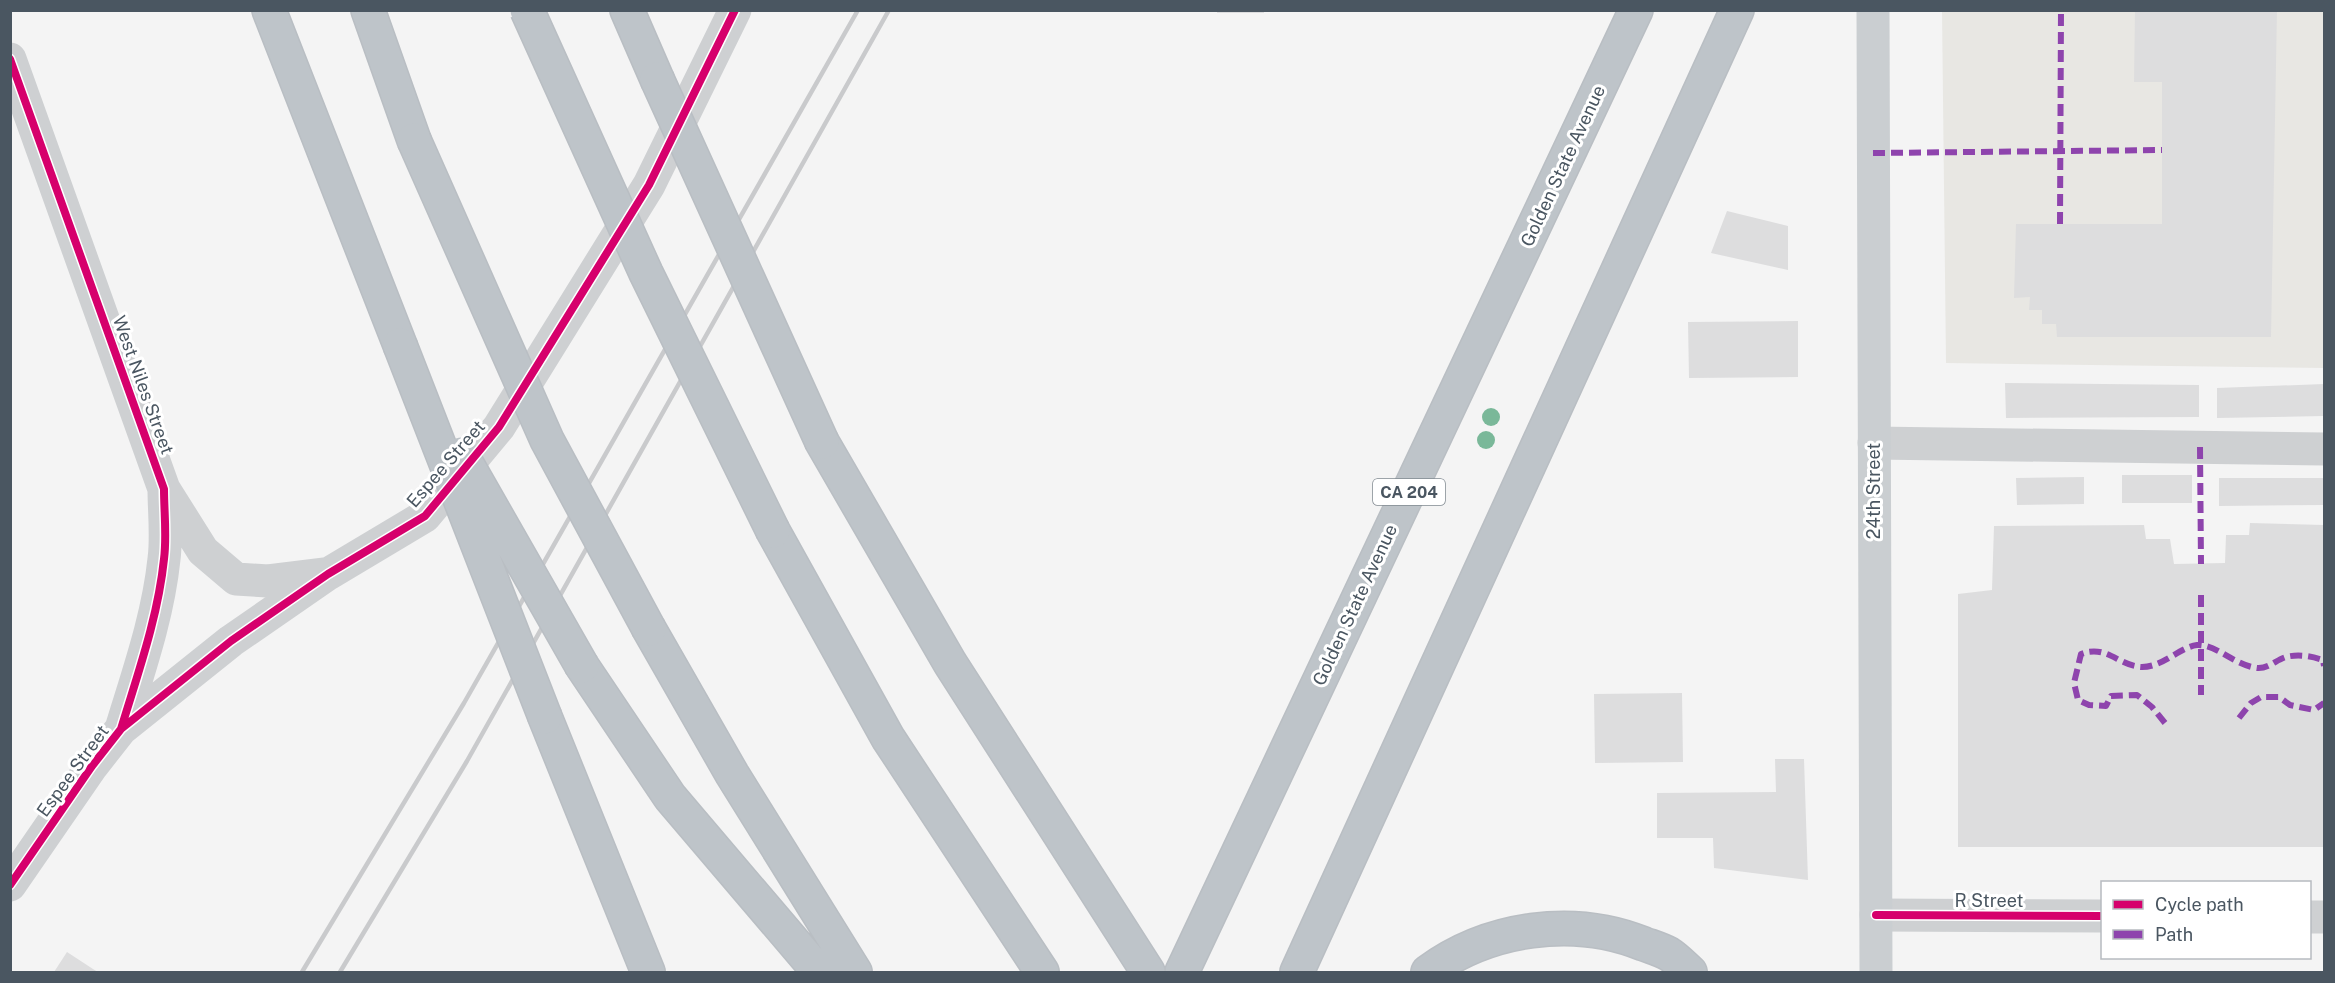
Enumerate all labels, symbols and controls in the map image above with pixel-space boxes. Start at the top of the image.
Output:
street label: Golden State Avenue [1516,82,1609,250]
street label: West Niles Street [109,313,178,457]
street label: Espee Street [402,416,489,511]
street label: 24th Street [1863,443,1884,539]
road number: CA 204 [1373,479,1445,505]
street label: Golden State Avenue [1308,521,1401,689]
street label: Espee Street [32,721,113,821]
legend [2101,881,2311,959]
street label: R Street [1954,890,2024,911]
text: Cycle path [2155,894,2244,915]
text: Path [2155,924,2193,945]

